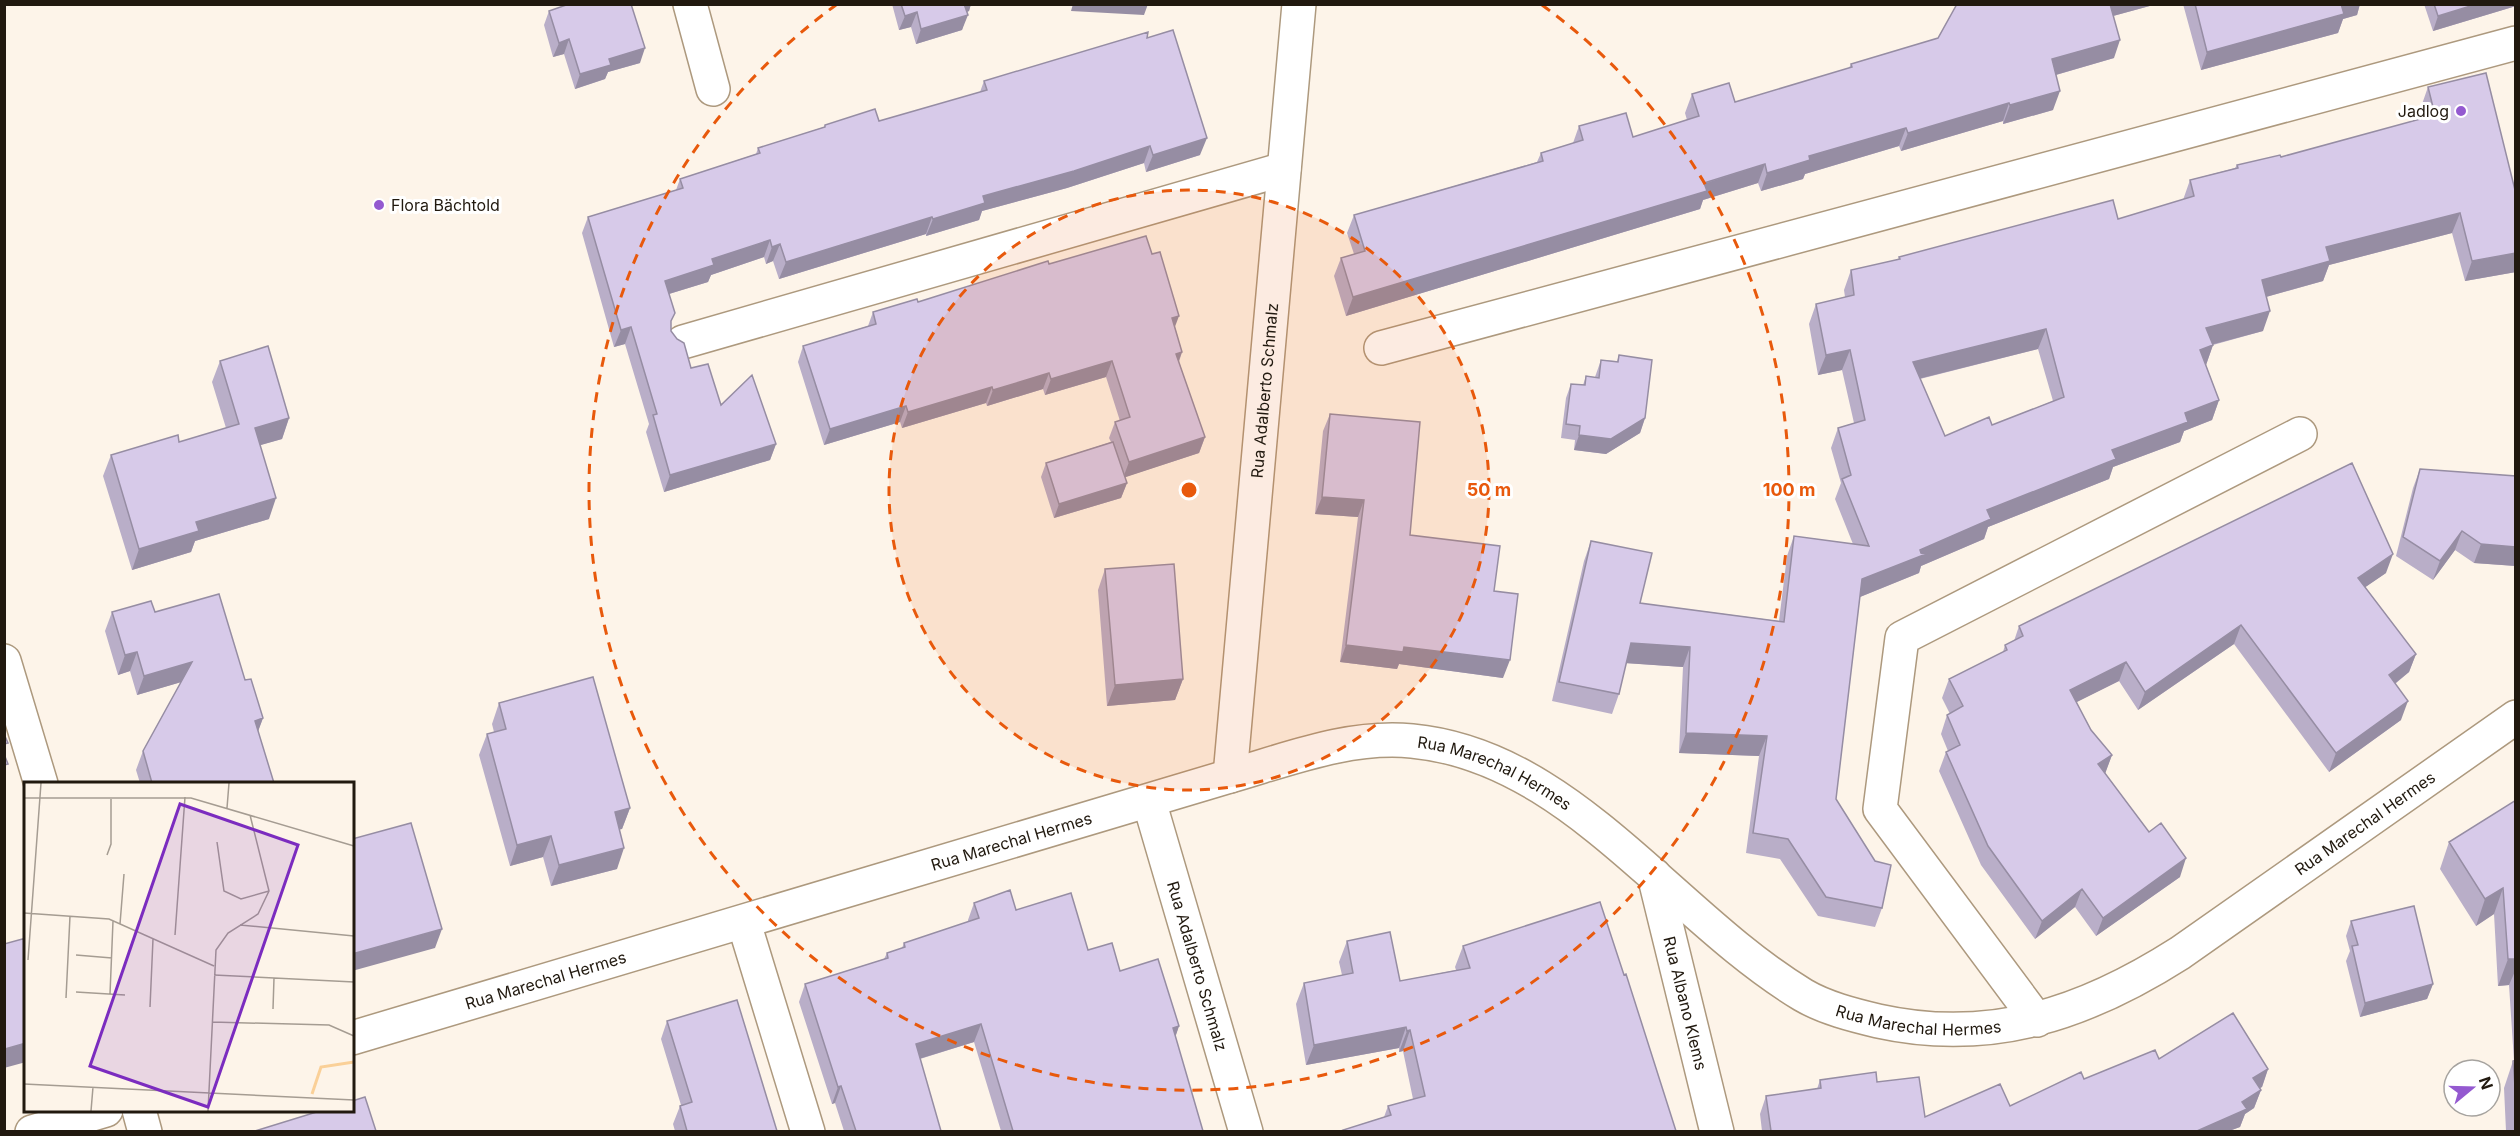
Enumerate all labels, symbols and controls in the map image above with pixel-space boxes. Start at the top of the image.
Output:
place label: Jadlog [2398,101,2449,121]
marker: Jadlog [2454,104,2468,118]
place label: Flora Bächtold [391,195,500,215]
marker: Flora Bächtold [372,198,386,212]
street label: Rua Adalberto Schmalz [1247,302,1282,479]
text: 50 m [1467,479,1511,500]
text: 100 m [1763,479,1815,500]
centre of rings [1179,480,1199,500]
street label: Rua Marechal Hermes [1416,732,1575,814]
street label: Rua Marechal Hermes [2291,767,2439,879]
inset map [24,782,354,1112]
street label: Rua Marechal Hermes [928,808,1094,875]
street label: Rua Adalberto Schmalz [1163,879,1232,1053]
street label: Rua Albano Klems [1659,934,1711,1072]
street label: Rua Marechal Hermes [463,947,628,1014]
street label: Rua Marechal Hermes [1833,1000,2003,1039]
north arrow [2442,1058,2502,1118]
text: N [2475,1074,2498,1092]

